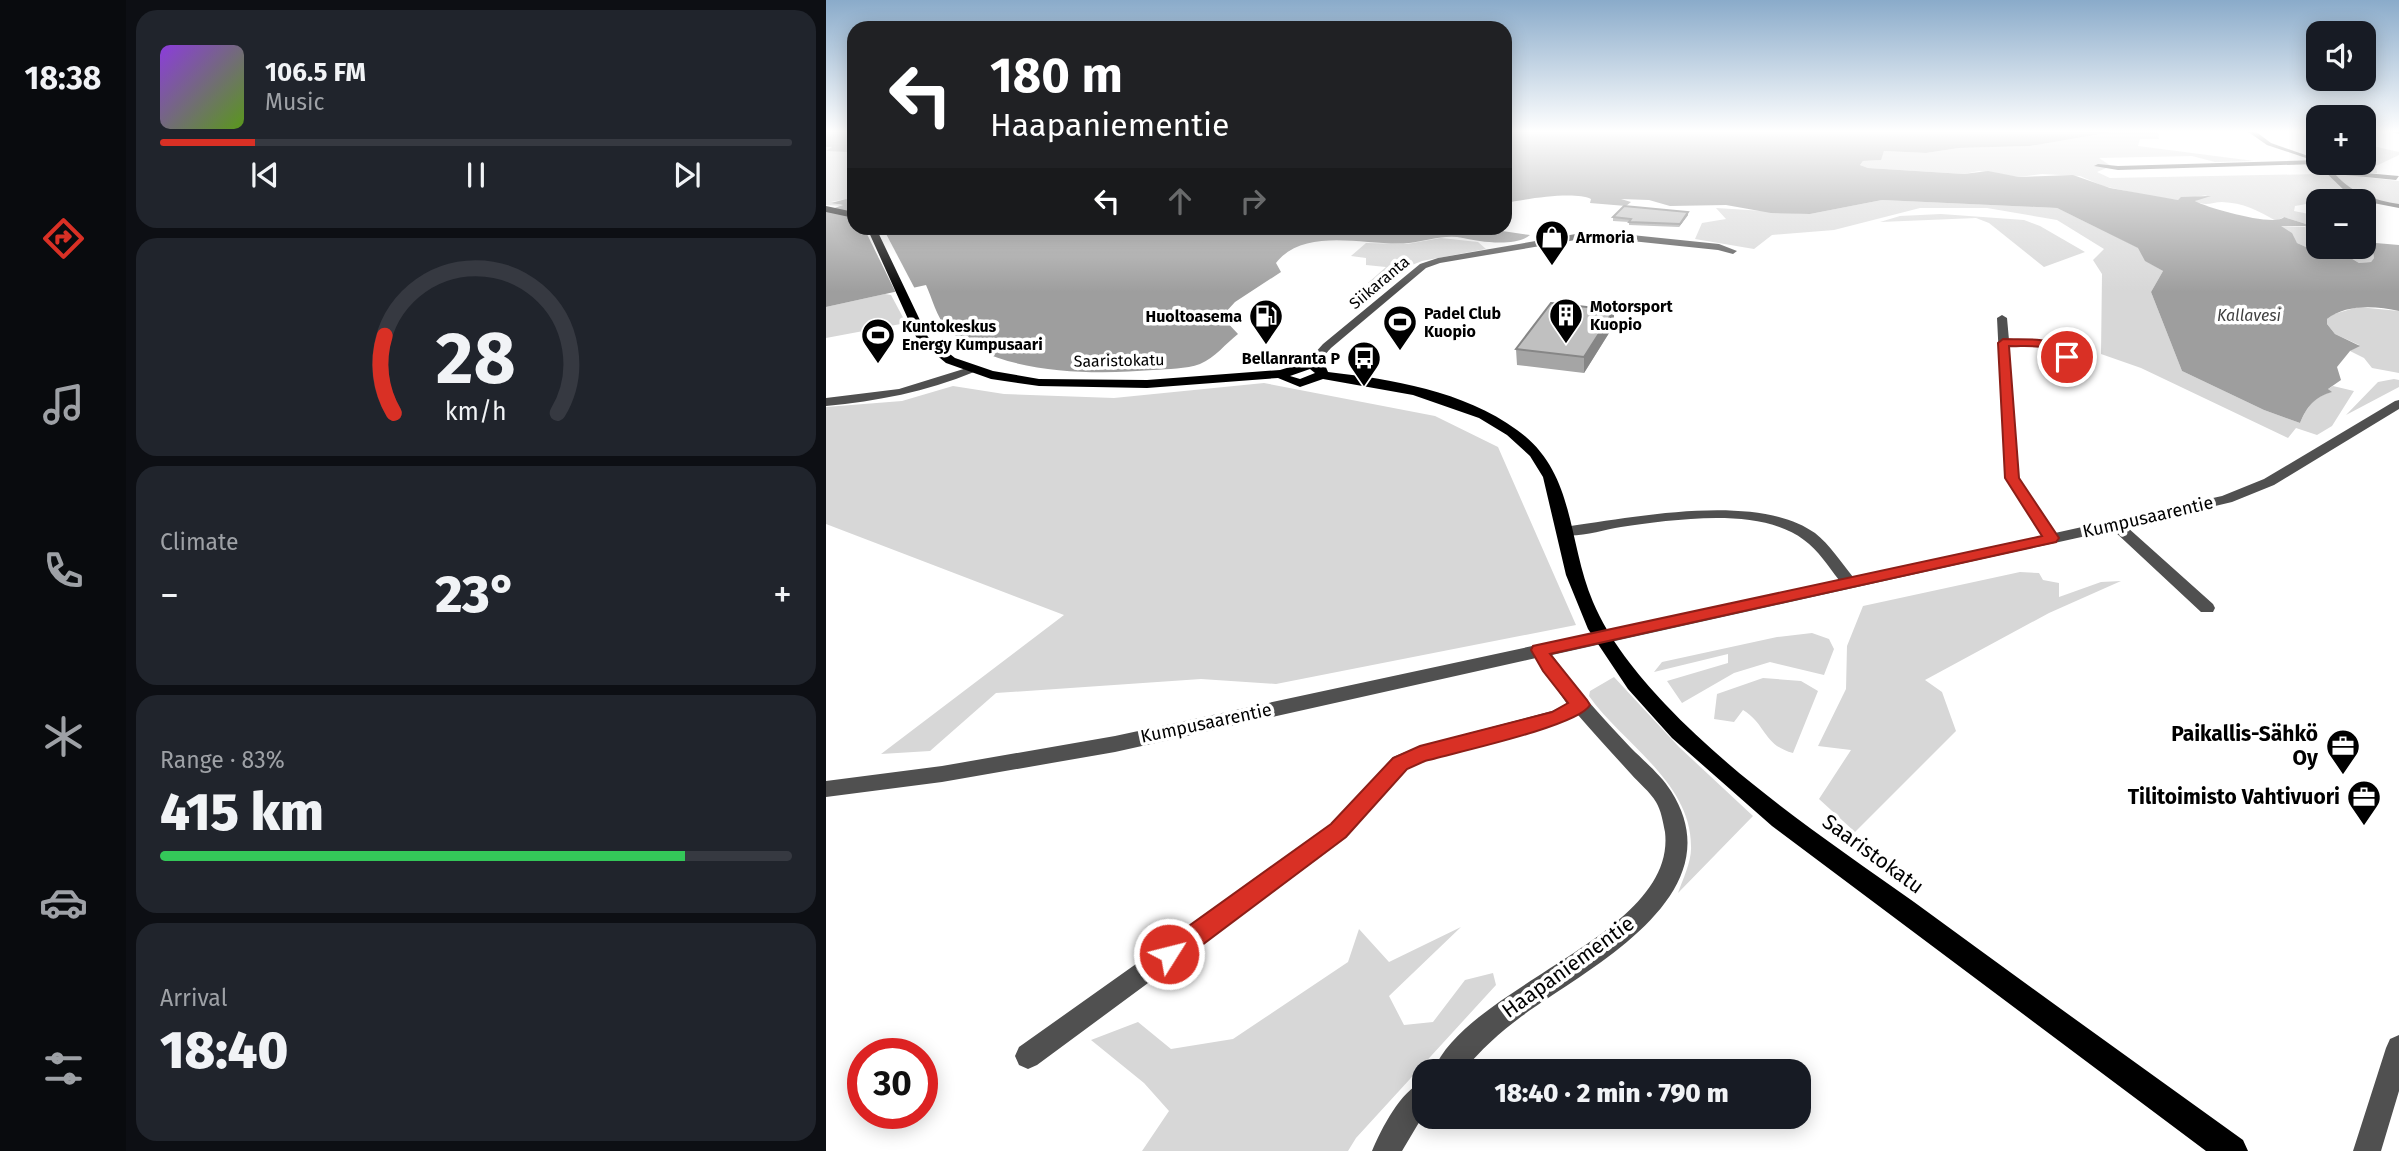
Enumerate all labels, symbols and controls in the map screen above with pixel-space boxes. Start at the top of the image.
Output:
map controls [2306,21,2376,259]
button: sound [2306,21,2376,91]
text: 180 m [990,46,1123,105]
icon: left [875,49,966,140]
text: 106.5 FM [265,57,366,88]
text: 18:38 [25,59,101,97]
text: Music [265,88,325,116]
button: + [2306,105,2376,175]
text: Haapaniementie [990,106,1229,144]
icon: previous [246,156,284,194]
icon: pause [457,156,495,194]
icon: next [668,156,706,194]
icon: left [1088,182,1126,220]
icon: ahead [1161,182,1199,220]
icon: right [1234,182,1272,220]
button: − [2306,189,2376,259]
icon: directions [39,214,88,263]
shop icon: Armoria [1533,218,1571,267]
place label: Armoria [1575,228,1635,247]
street label: Siikaranta [1345,252,1413,313]
building icon: Motorsport Kuopio [1547,296,1585,345]
fuel station icon: Huoltoasema [1247,297,1285,346]
place label: Motorsport Kuopio [1590,297,1673,334]
sports icon: Padel Club Kuopio [1381,303,1419,352]
place label: Padel Club Kuopio [1424,304,1501,341]
water label: Kallavesi [2217,306,2282,325]
place label: Huoltoasema [1146,307,1242,326]
text: 28 [436,316,516,403]
sports icon: Kuntokeskus Energy Kumpusaari [859,316,897,365]
place label: Kuntokeskus Energy Kumpusaari [902,317,1043,354]
pin [2037,327,2097,387]
icon: arrive [2048,338,2086,376]
bus stop icon: Bellanranta P [1345,339,1383,388]
place label: Bellanranta P [1242,349,1340,368]
street label: Saaristokatu [1073,350,1165,371]
icon: music [39,380,88,429]
text: km/h [445,397,507,427]
street label: Kumpusaarentie [2081,491,2215,543]
text: Climate [160,528,239,556]
icon: phone [39,546,88,595]
text: 23° [435,563,517,626]
text: − [160,572,179,618]
text: + [773,572,792,618]
street label: Kumpusaarentie [1138,698,1274,748]
icon: climate [39,712,88,761]
place label: Paikallis-Sähkö Oy [2171,721,2318,771]
office icon: Paikallis-Sähkö Oy [2324,727,2362,776]
text: Range · 83% [160,746,285,774]
office icon: Tilitoimisto Vahtivuori [2345,778,2383,827]
text: 415 km [160,781,324,844]
place label: Tilitoimisto Vahtivuori [2128,784,2340,810]
street label: Saaristokatu [1817,808,1929,900]
icon: car [39,878,88,927]
street label: Haapaniementie [1497,910,1639,1024]
position arrow [1132,917,1206,991]
text: Arrival [160,984,227,1012]
text: 18:40 [160,1019,288,1082]
speed limit sign: 30 [847,1038,938,1129]
icon: filters [39,1044,88,1093]
text: 18:40 · 2 min · 790 m [1494,1078,1729,1109]

